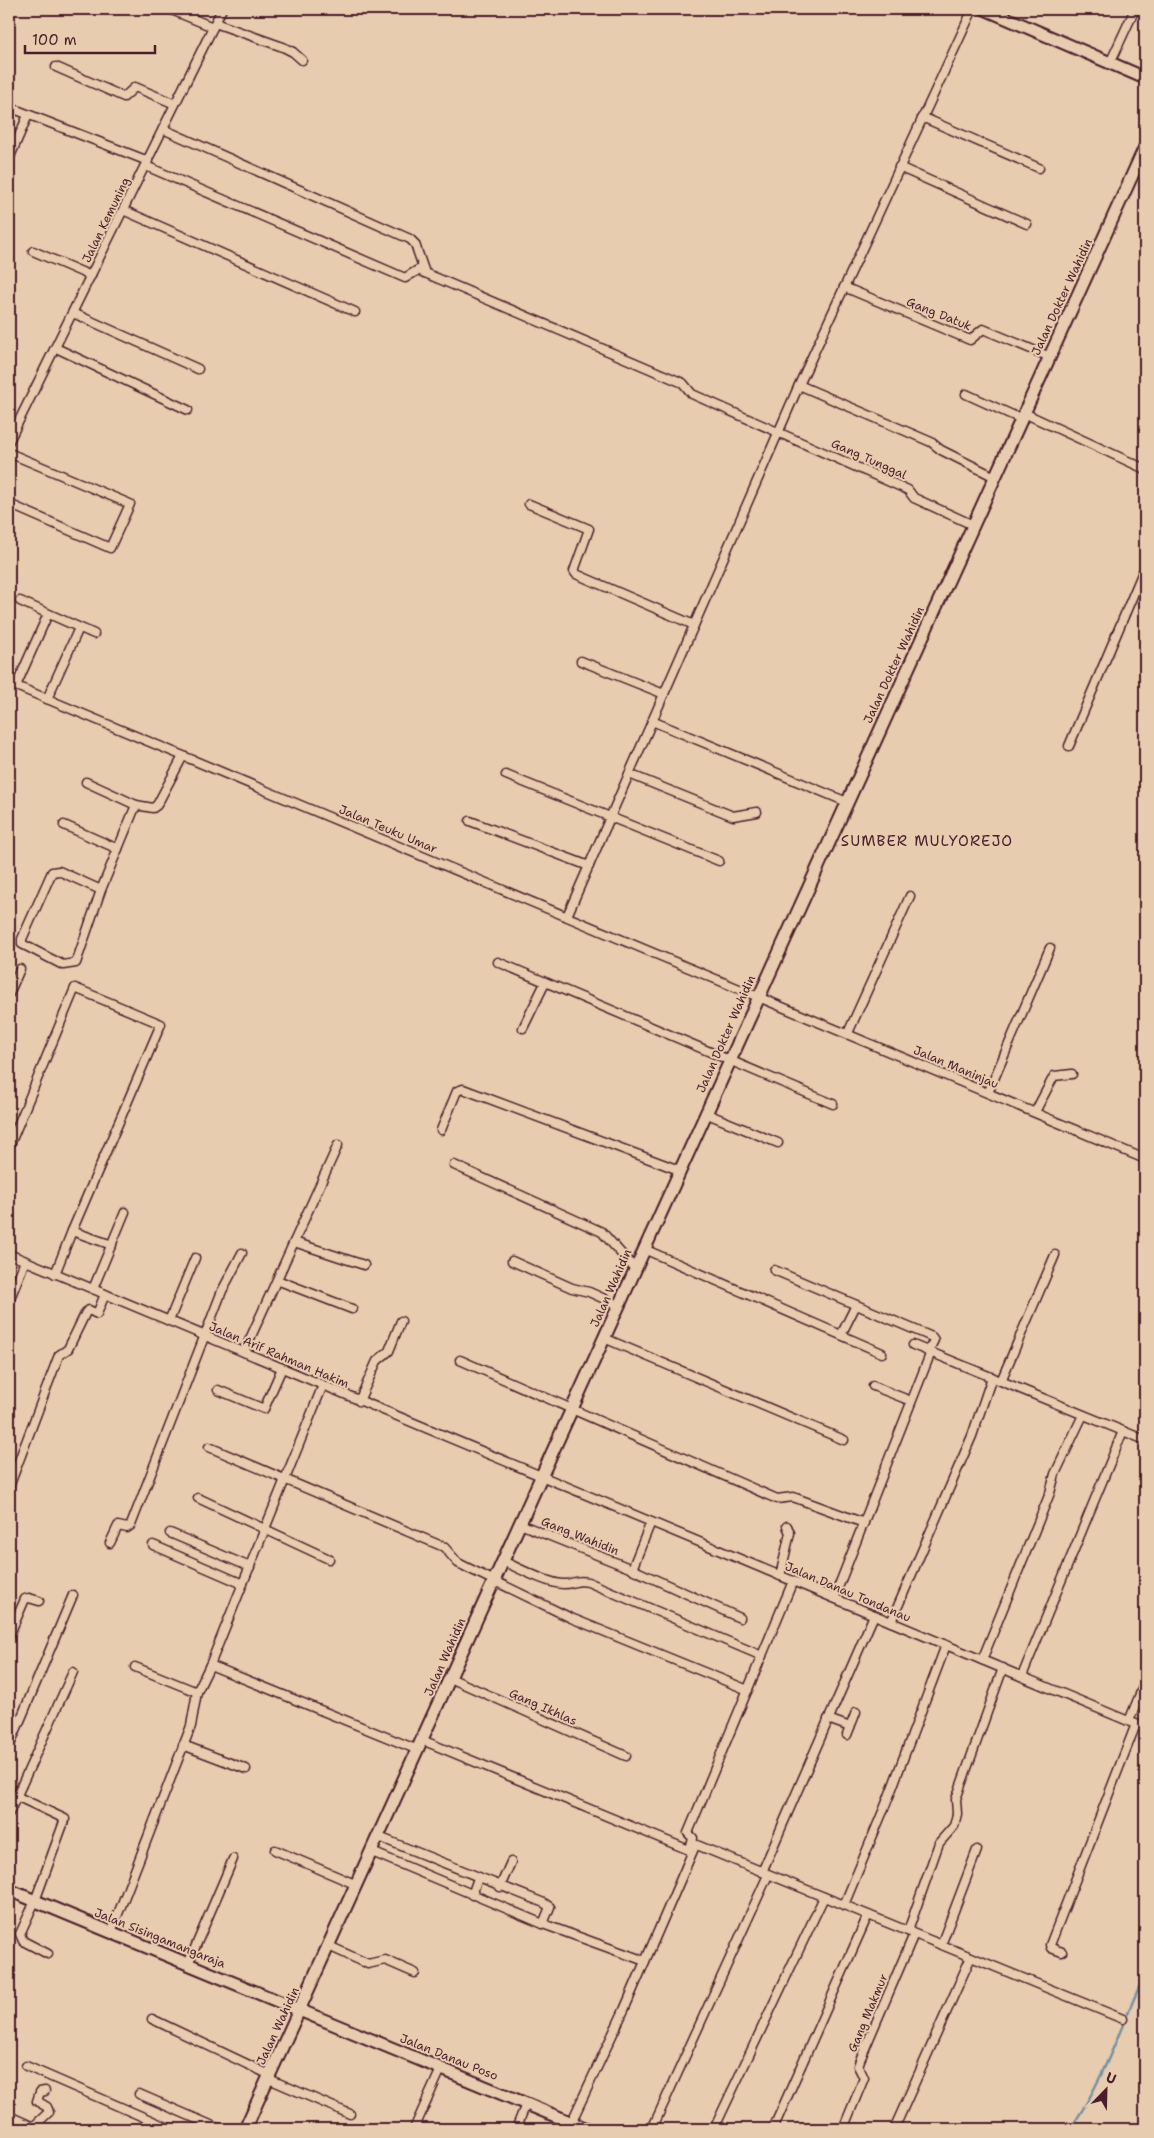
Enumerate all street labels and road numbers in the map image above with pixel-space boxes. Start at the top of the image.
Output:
street label: Jalan Kemuning [78,175,134,265]
street label: Jalan Dokter Wahidin [1028,236,1096,358]
street label: Gang Datuk [904,294,974,334]
street label: Gang Tunggal [829,435,910,483]
street label: Jalan Dokter Wahidin [860,604,928,726]
street label: Jalan Teuku Umar [336,801,440,857]
street label: Jalan Dokter Wahidin [693,973,759,1095]
street label: Jalan Maninjau [911,1042,1001,1092]
street label: Jalan Wahidin [587,1246,635,1330]
street label: Jalan Arif Rahman Hakim [206,1318,352,1392]
street label: Gang Wahidin [539,1513,621,1559]
street label: Jalan Danau Tondanau [783,1558,913,1626]
street label: Jalan Wahidin [421,1615,469,1699]
street label: Gang Ikhlas [507,1685,580,1729]
street label: Jalan Sisingamangaraja [92,1904,228,1972]
street label: Gang Makmur [844,1971,892,2055]
street label: Jalan Wahidin [253,1984,303,2068]
street label: Jalan Danau Poso [398,2030,500,2084]

